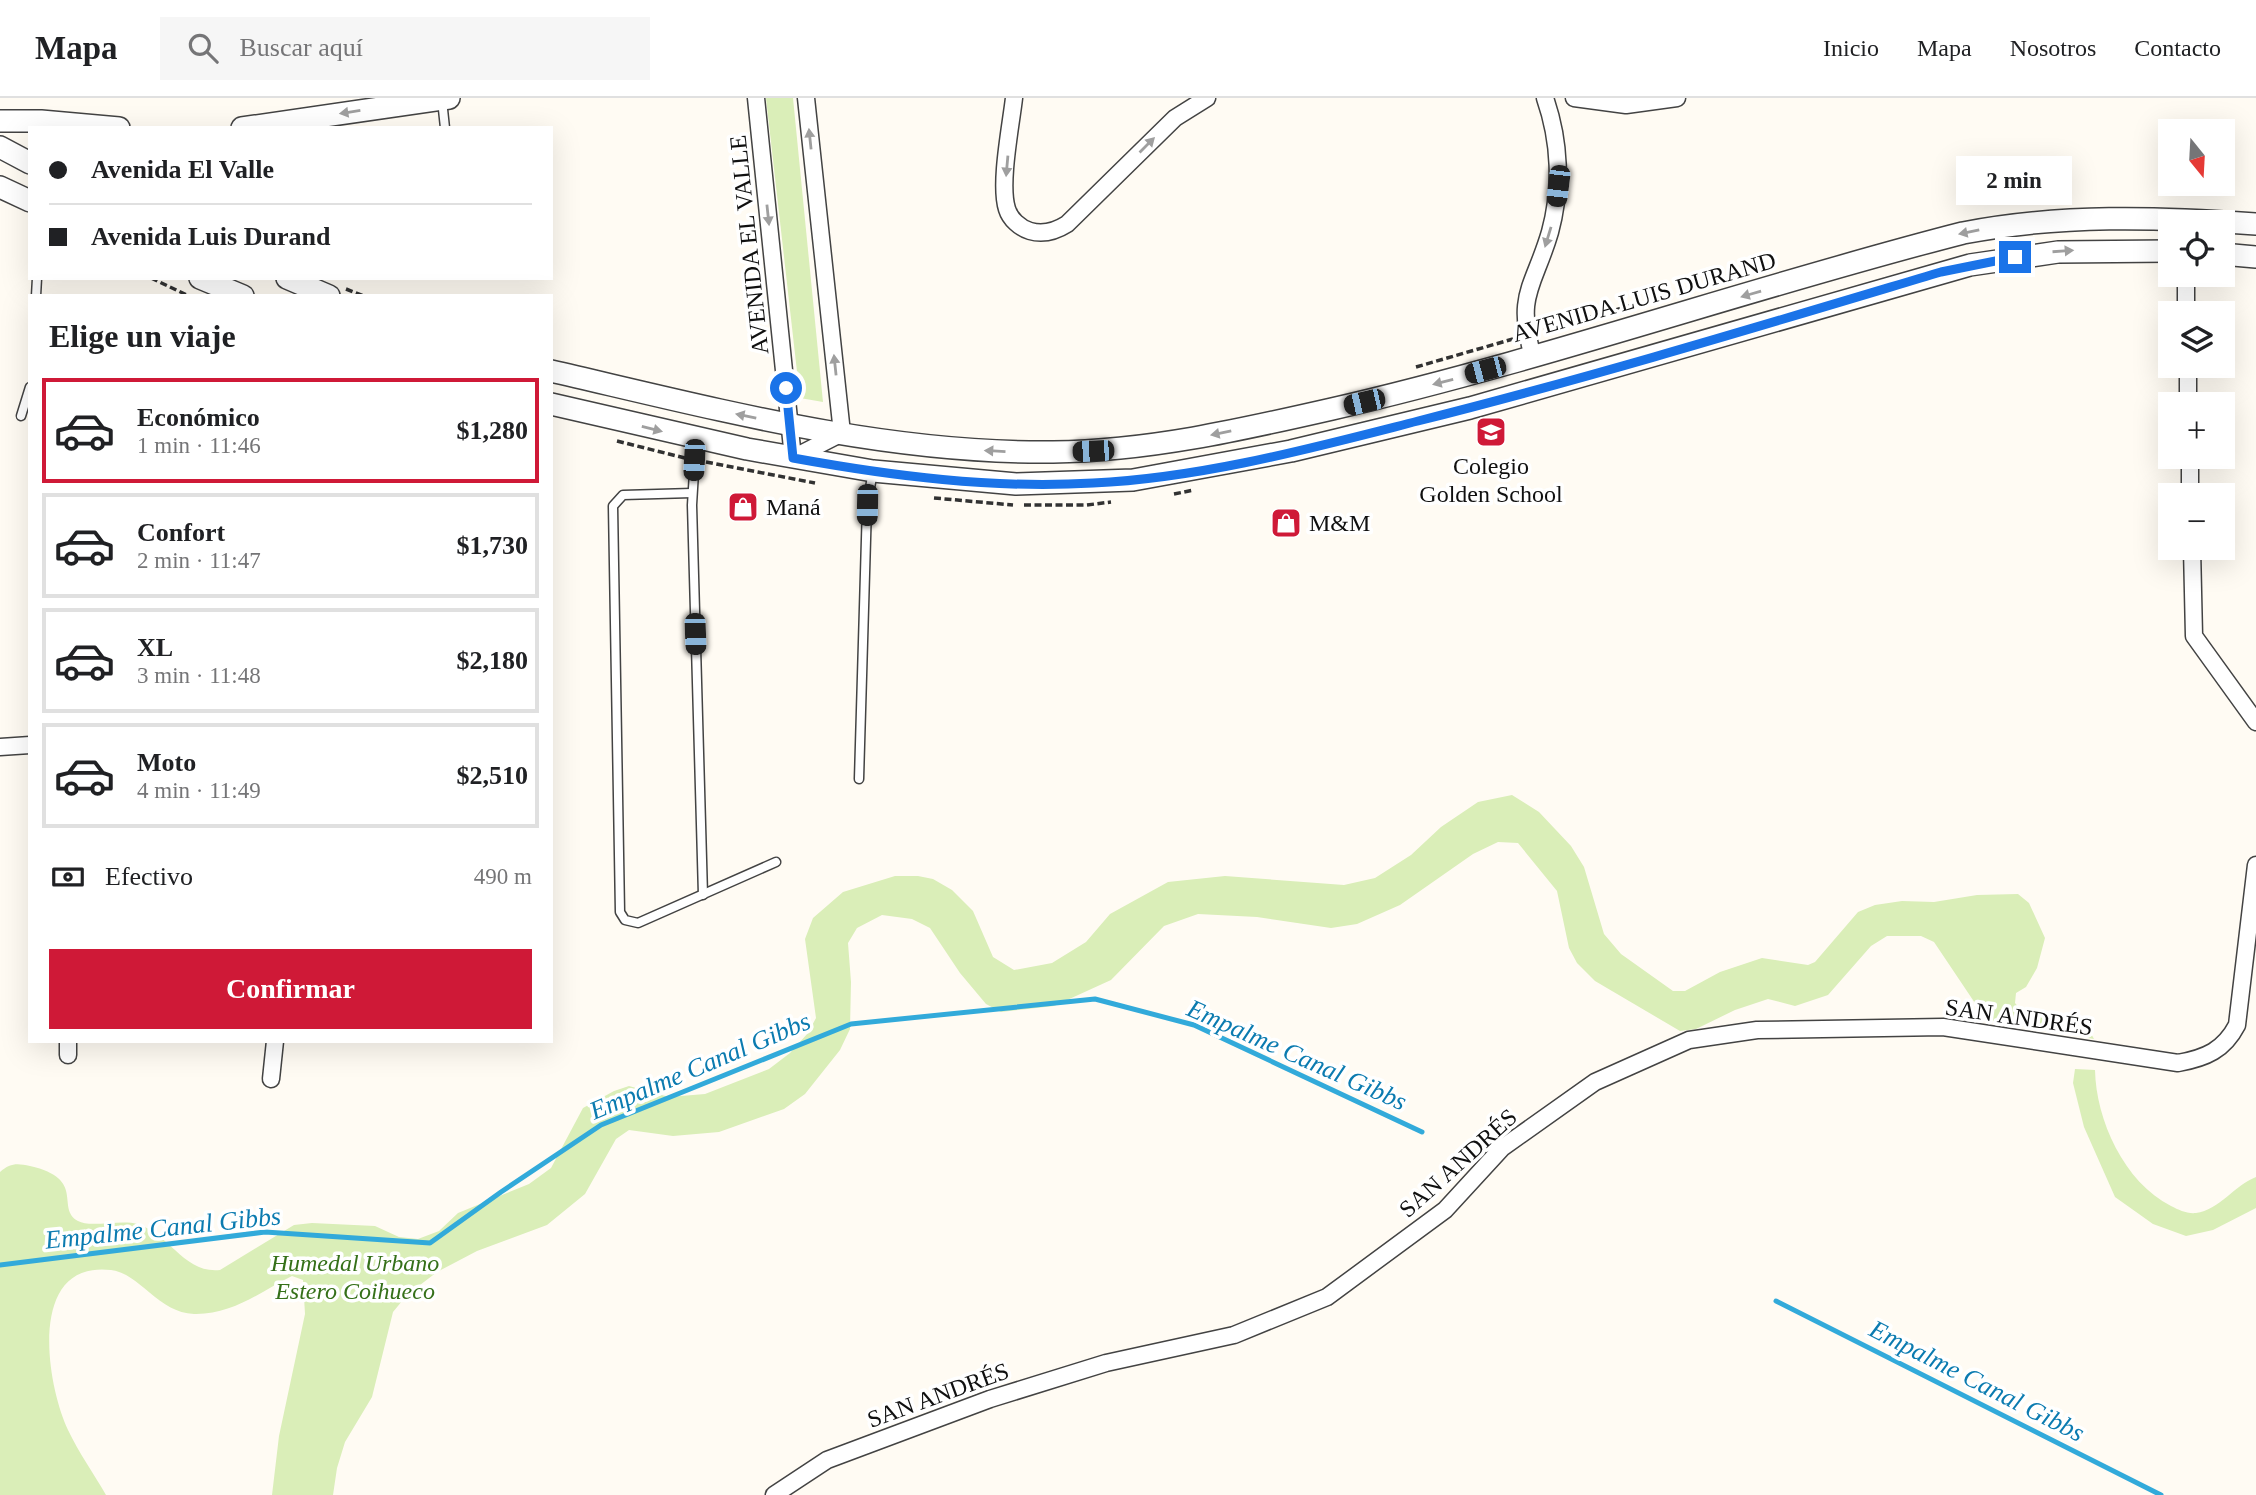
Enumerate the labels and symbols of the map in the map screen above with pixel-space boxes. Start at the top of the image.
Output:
one-way arrow [339,107,361,118]
north arrow [2158,119,2235,196]
one-way arrow [804,128,815,150]
street label: AVENIDA EL VALLE [725,134,773,356]
one-way arrow [1139,137,1155,153]
one-way arrow [1001,155,1012,177]
callout: 2 min [1957,156,2073,204]
car [1546,164,1571,208]
one-way arrow [763,204,774,226]
one-way arrow [1958,226,1980,237]
one-way arrow [1542,227,1552,248]
route end [1999,241,2031,273]
one-way arrow [2052,246,2074,257]
street label: AVENIDA LUIS DURAND [1509,247,1779,347]
one-way arrow [1740,289,1761,299]
one-way arrow [829,354,840,376]
car [1462,354,1509,386]
route start [770,372,802,404]
one-way arrow [1432,377,1454,388]
car [1342,387,1387,417]
one-way arrow [735,410,757,421]
school or university icon: Colegio Golden School [1474,415,1508,449]
one-way arrow [641,424,663,435]
one-way arrow [1210,427,1232,438]
car [683,438,706,482]
car [1072,440,1115,462]
one-way arrow [984,445,1006,456]
place label: Colegio Golden School [1419,453,1563,507]
car [857,484,878,526]
shop icon: Maná [726,490,760,524]
place label: Maná [766,494,821,520]
shop icon: M&M [1269,506,1303,540]
place label: M&M [1309,510,1370,536]
car [684,613,707,655]
water label: Empalme Canal Gibbs [1182,993,1411,1116]
street label: SAN ANDRÉS [1944,994,2094,1040]
water label: Empalme Canal Gibbs [584,1006,815,1126]
street label: SAN ANDRÉS [1394,1104,1522,1222]
water label: Empalme Canal Gibbs [43,1201,282,1255]
park label: Humedal Urbano Estero Coihueco [270,1250,439,1304]
water label: Empalme Canal Gibbs [1864,1314,2089,1448]
street label: SAN ANDRÉS [864,1357,1012,1433]

